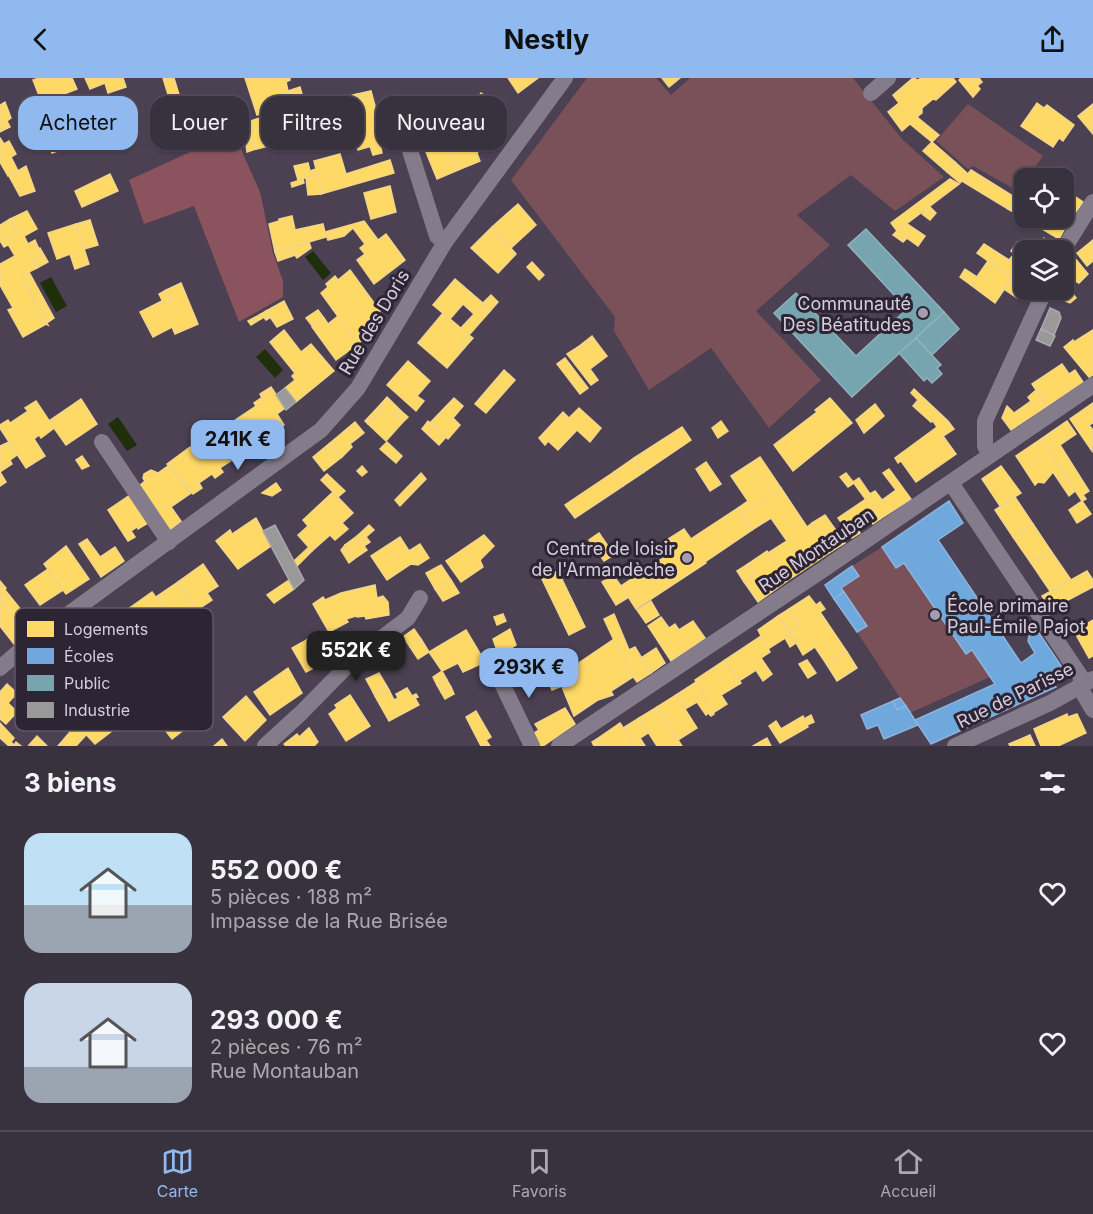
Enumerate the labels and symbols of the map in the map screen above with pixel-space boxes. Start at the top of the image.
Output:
street label: Rue des Doris [334,266,414,378]
place label: Communauté Des Béatitudes [783,293,911,335]
marker: Communauté Des Béatitudes [916,306,930,320]
pin: 241K € [189,420,287,471]
street label: Rue Montauban [755,504,877,596]
place label: Centre de loisir de l'Armandèche [531,538,675,580]
marker: Centre de loisir de l'Armandèche [680,551,694,565]
place label: École primaire Paul-Émile Pajot [947,594,1086,637]
legend [15,608,213,731]
marker: École primaire Paul-Émile Pajot [928,608,942,622]
text: Logements [64,619,148,639]
pin: 552K € [307,631,405,682]
text: Écoles [64,646,114,666]
pin: 293K € [480,648,578,699]
street label: Rue de Parisse [953,658,1077,732]
text: Public [64,673,110,693]
text: Industrie [64,700,130,720]

